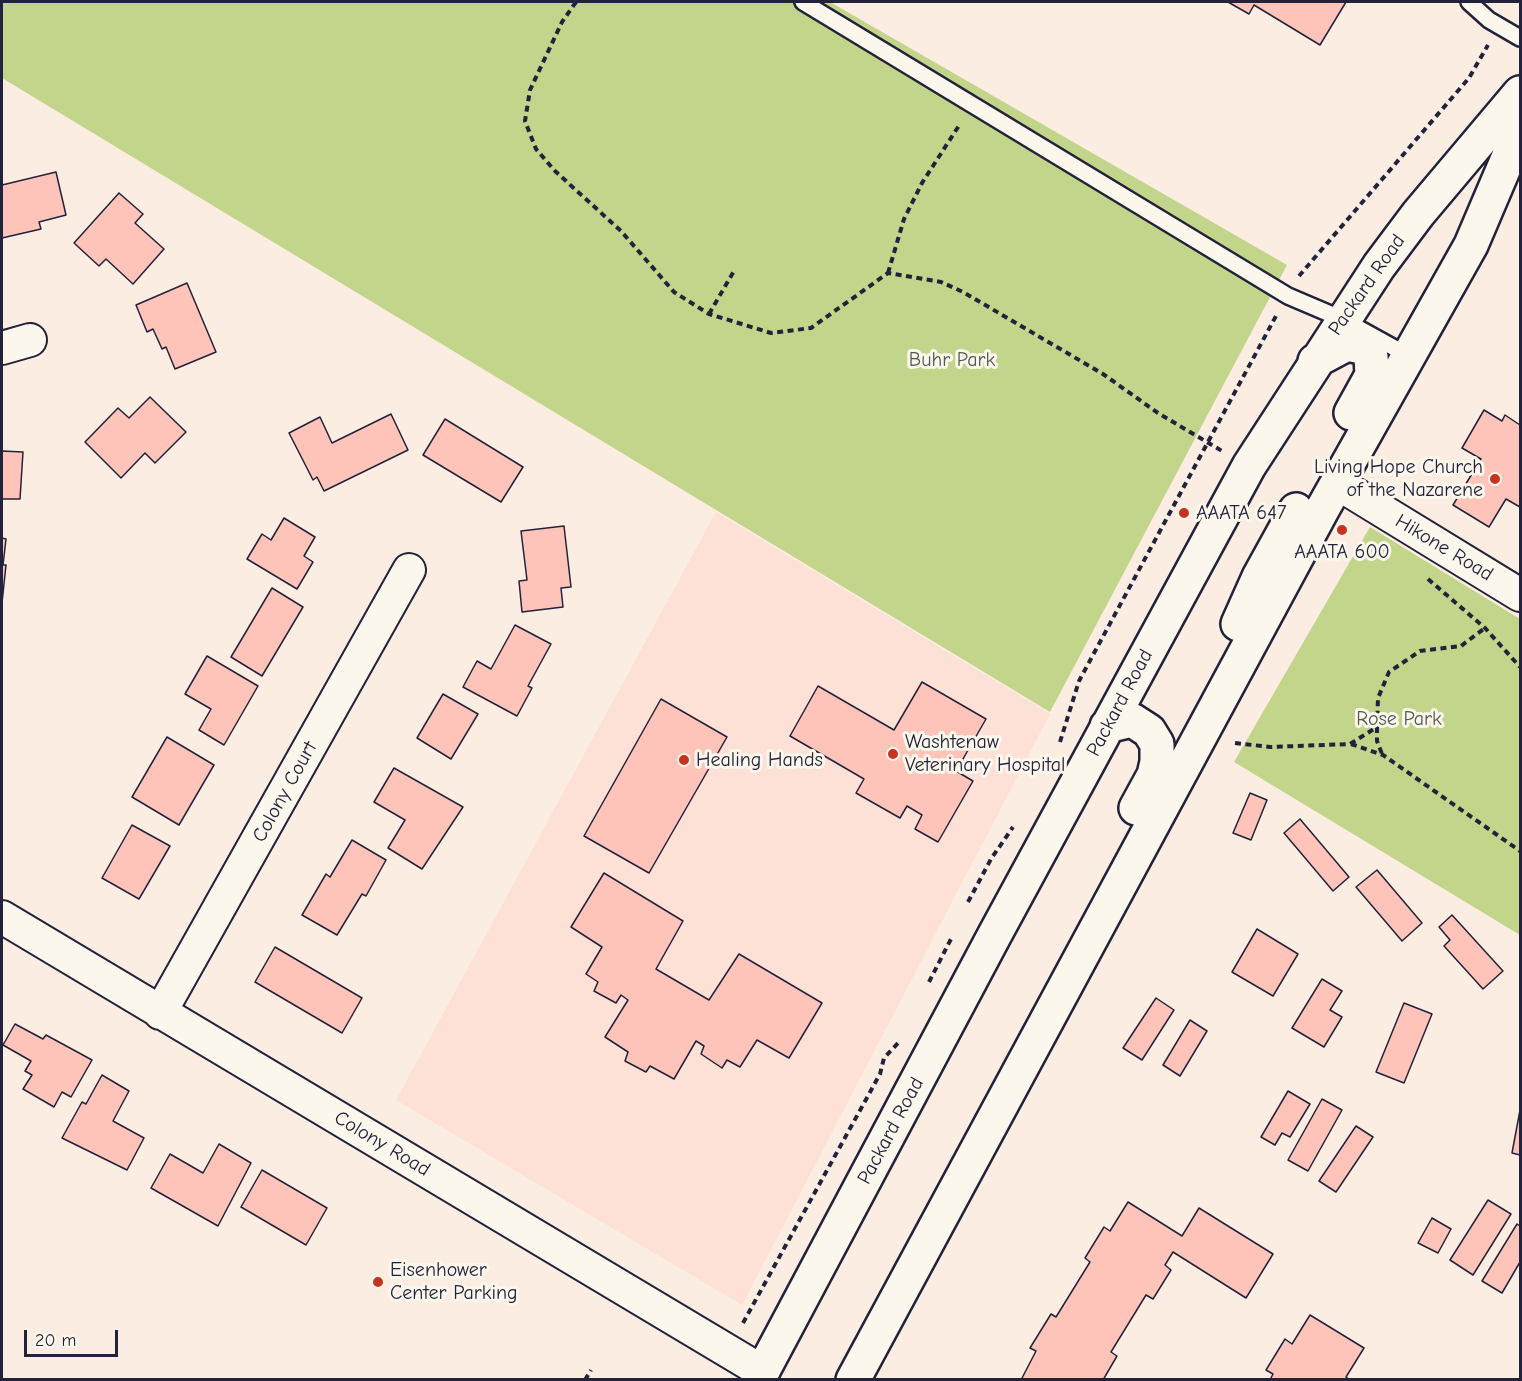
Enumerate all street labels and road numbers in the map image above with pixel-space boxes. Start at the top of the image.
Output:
street label: Packard Road [1323,230,1411,340]
street label: Hikone Road [1391,509,1497,587]
street label: Packard Road [1082,645,1158,761]
street label: Colony Court [248,738,322,846]
street label: Packard Road [853,1073,929,1189]
street label: Colony Road [330,1106,434,1182]

